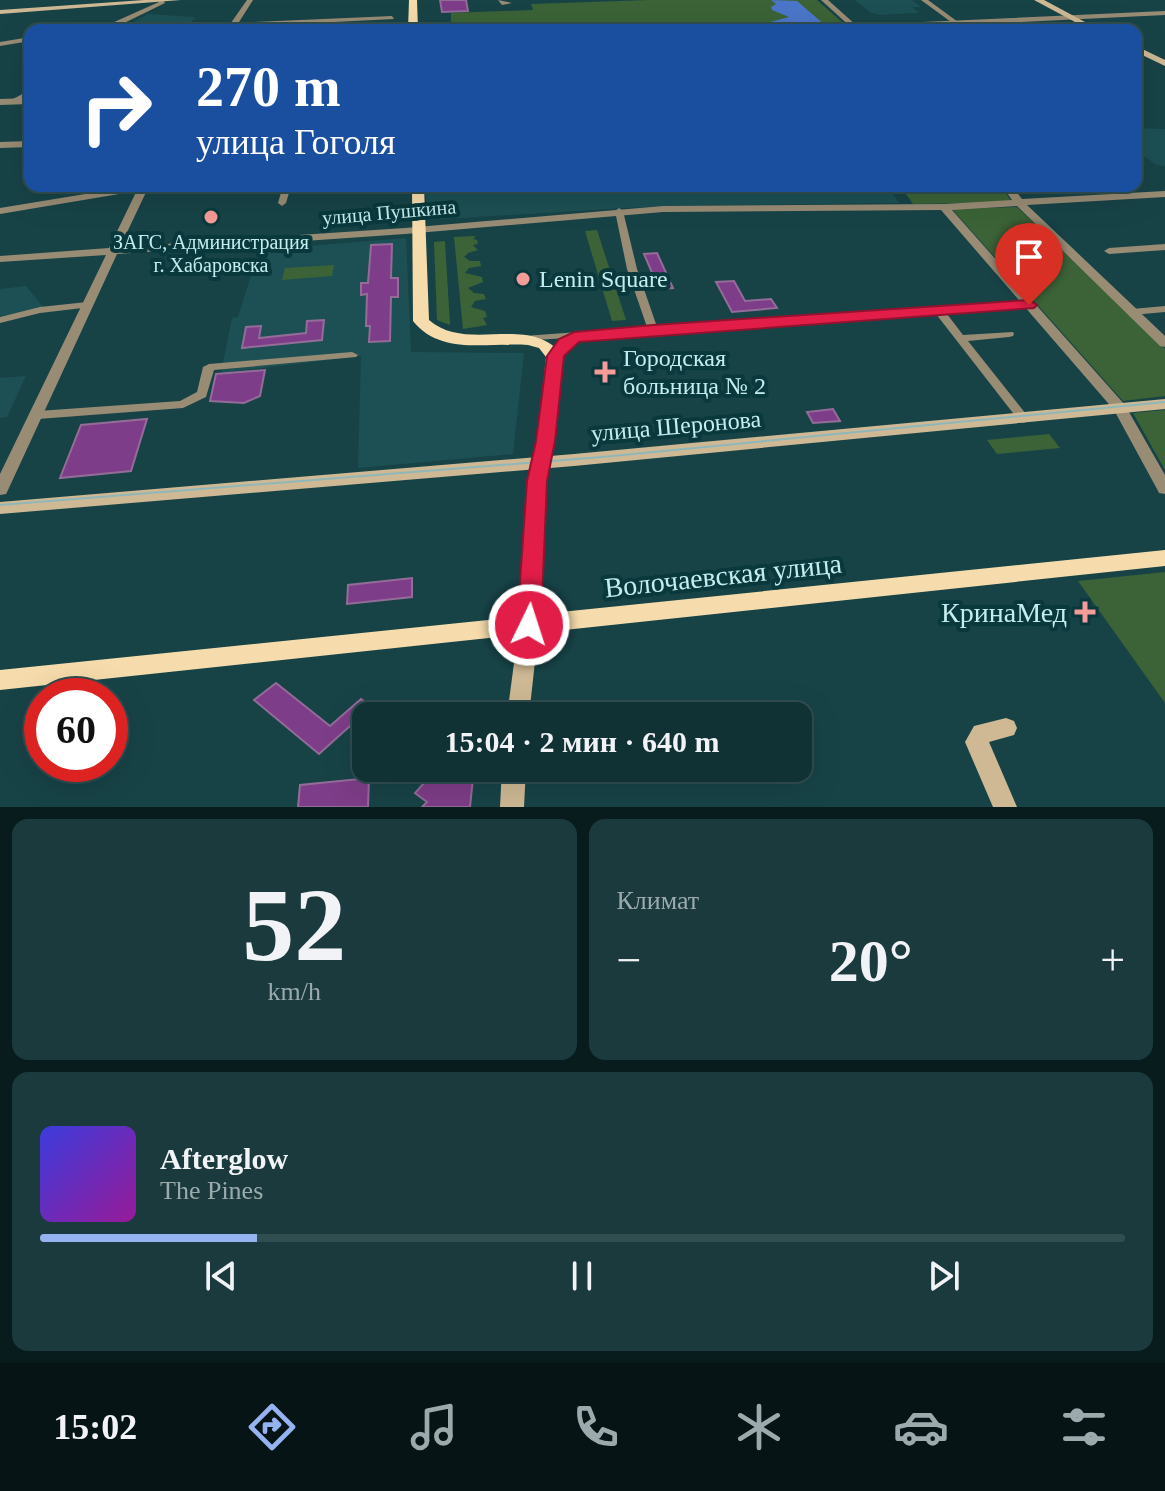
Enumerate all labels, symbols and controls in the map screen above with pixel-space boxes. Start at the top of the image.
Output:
icon: right [64,56,168,160]
text: 270 m [196,56,341,118]
text: улица Гоголя [196,122,395,162]
street label: улица Пушкина [321,195,457,230]
marker: ЗАГС, Администрация г. Хабаровска [202,208,220,226]
pin [995,223,1063,305]
place label: ЗАГС, Администрация г. Хабаровска [113,231,309,277]
icon: arrive [1007,235,1051,279]
place label: Lenin Square [539,266,668,292]
marker: Lenin Square [514,270,532,288]
place label: Городская больница № 2 [623,345,766,399]
marker: Городская больница № 2 [594,361,616,383]
street label: улица Шеронова [590,406,762,446]
street label: Волочаевская улица [603,548,844,603]
position arrow [487,583,571,667]
place label: КринаМед [941,597,1067,628]
marker: КринаМед [1074,601,1096,623]
speed limit sign: 60 [24,678,128,782]
text: 15:04 · 2 мин · 640 m [445,725,720,758]
text: 52 [242,867,346,982]
text: Климат [617,886,699,915]
text: 20° [829,928,913,994]
text: − [617,936,641,985]
text: + [1100,936,1125,985]
text: km/h [268,977,321,1006]
text: Afterglow [160,1142,288,1175]
text: The Pines [160,1176,263,1205]
icon: previous [199,1254,243,1298]
icon: pause [560,1254,604,1298]
icon: next [922,1254,966,1298]
icon: directions [244,1399,300,1455]
icon: music [406,1399,462,1455]
icon: phone [568,1399,624,1455]
icon: climate [731,1399,787,1455]
icon: car [893,1399,949,1455]
icon: filters [1056,1399,1112,1455]
text: 15:02 [53,1407,137,1447]

